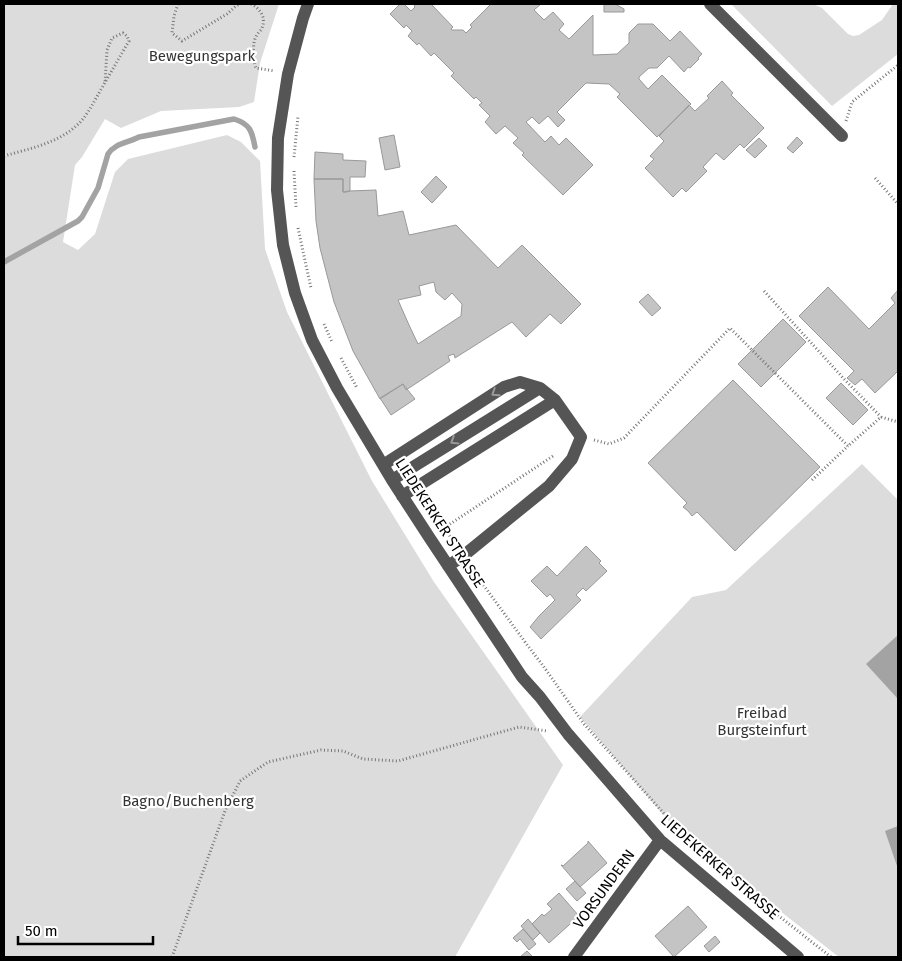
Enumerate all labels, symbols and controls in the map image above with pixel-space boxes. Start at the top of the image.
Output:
park label: Bewegungspark [149,47,256,65]
one-way arrow [491,387,500,396]
one-way arrow [450,435,459,444]
street label: LIEDEKERKER STRASSE [391,455,489,591]
park label: Freibad Burgsteinfurt [717,704,807,739]
park label: Bagno/Buchenberg [122,792,254,810]
street label: LIEDEKERKER STRASSE [657,811,783,923]
street label: VORSUNDERN [569,846,639,932]
scale bar [18,914,152,946]
text: 50 m [25,922,58,940]

